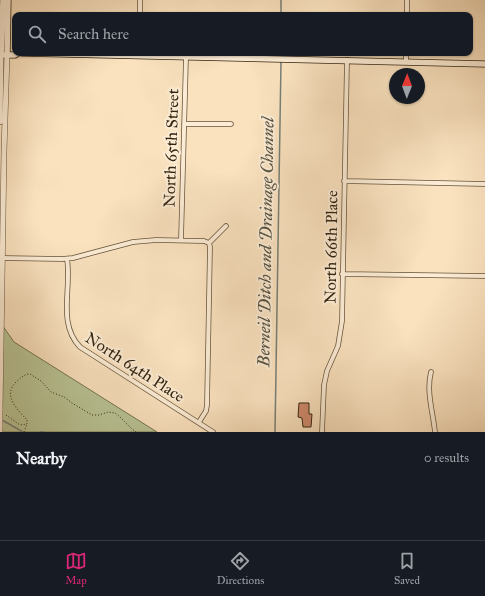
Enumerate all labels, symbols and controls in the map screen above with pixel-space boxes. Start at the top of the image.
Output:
search box [12,12,473,56]
icon: search [26,23,48,45]
text: Search here [58,25,129,43]
north arrow [389,68,425,104]
street label: North 65th Street [159,88,183,208]
water label: Berneil Ditch and Drainage Channel [253,115,279,368]
street label: North 66th Place [321,190,341,304]
street label: North 64th Place [82,328,188,406]
text: Nearby [16,448,67,469]
text: 0 results [424,450,469,466]
tab: Map [65,550,87,587]
tab: Directions [217,550,264,587]
tab: Saved [394,550,420,587]

